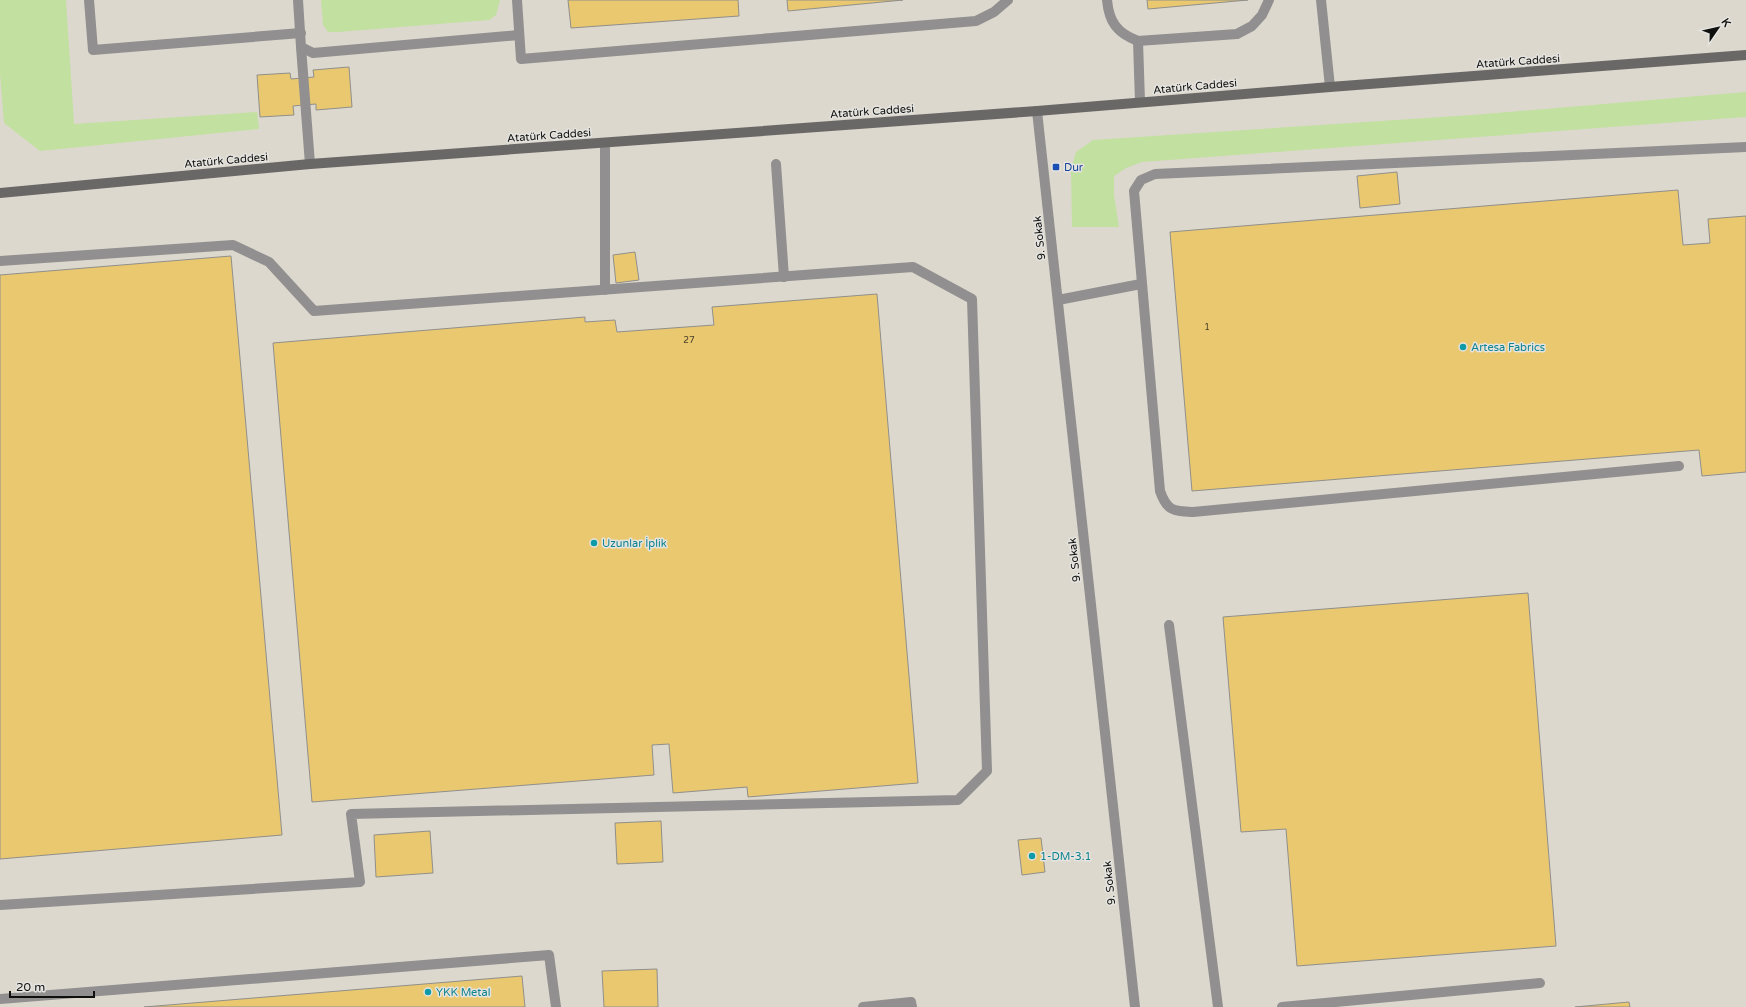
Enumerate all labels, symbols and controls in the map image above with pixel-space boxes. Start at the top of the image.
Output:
north arrow [1698,8,1738,48]
text: K [1718,16,1734,30]
street label: Atatürk Caddesi [1476,52,1560,71]
street label: Atatürk Caddesi [1153,76,1238,97]
street label: Atatürk Caddesi [830,102,914,121]
street label: Atatürk Caddesi [507,126,591,145]
street label: Atatürk Caddesi [184,150,269,171]
place label: Dur [1064,161,1084,174]
marker: Dur [1051,162,1061,172]
street label: 9. Sokak [1031,215,1048,261]
house number: 1 [1204,322,1210,333]
house number: 27 [683,335,695,346]
place label: Artesa Fabrics [1471,341,1545,354]
marker: Artesa Fabrics [1458,342,1468,352]
place label: Uzunlar İplik [602,537,667,550]
street label: 9. Sokak [1066,537,1083,583]
marker: Uzunlar İplik [589,538,599,548]
place label: 1-DM-3.1 [1040,850,1091,863]
marker: 1-DM-3.1 [1027,851,1037,861]
street label: 9. Sokak [1101,860,1118,906]
scale bar [10,973,94,999]
text: 20 m [16,980,45,994]
place label: YKK Metal [436,986,490,999]
marker: YKK Metal [423,987,433,997]

